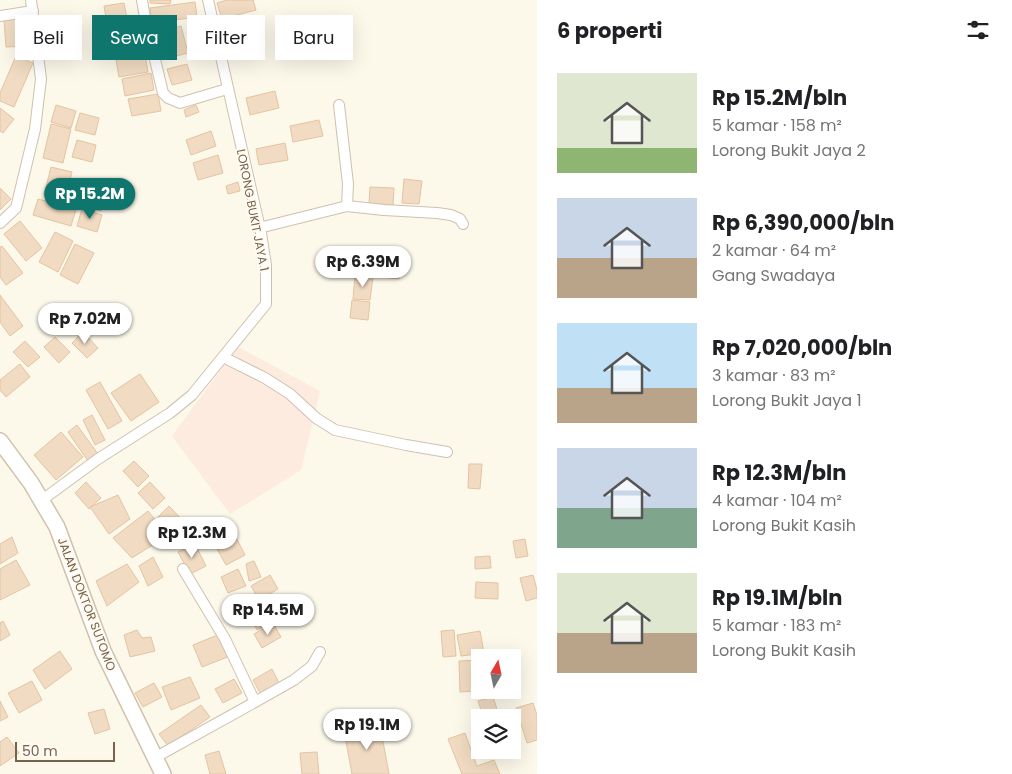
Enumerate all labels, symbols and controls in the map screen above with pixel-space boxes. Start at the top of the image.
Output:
chip: Beli [15,15,82,60]
chip: Sewa [92,15,177,60]
chip: Filter [187,15,265,60]
chip: Baru [275,15,353,60]
text: 6 properti [557,16,662,45]
icon: filters [964,16,992,44]
text: Rp 15.2M/bln [712,83,847,112]
icon: home [597,93,657,153]
text: 5 kamar · 158 m² [712,114,842,137]
text: Lorong Bukit Jaya 2 [712,139,866,162]
street label: LORONG BUKIT JAYA 1 [233,147,273,273]
pin: Rp 15.2M [38,178,142,220]
text: Rp 15.2M [55,182,125,205]
text: Rp 6,390,000/bln [712,208,894,237]
icon: home [597,218,657,278]
text: 2 kamar · 64 m² [712,239,836,262]
pin: Rp 6.39M [311,246,415,288]
text: Rp 6.39M [326,250,400,273]
text: Gang Swadaya [712,264,835,287]
pin: Rp 7.02M [33,302,137,345]
text: Rp 7.02M [49,307,121,330]
text: Rp 7,020,000/bln [712,333,892,362]
icon: home [597,343,657,403]
text: 3 kamar · 83 m² [712,364,836,387]
text: Lorong Bukit Jaya 1 [712,389,862,412]
text: Rp 12.3M/bln [712,458,846,487]
icon: home [597,468,657,528]
text: 4 kamar · 104 m² [712,489,842,512]
text: Lorong Bukit Kasih [712,514,856,537]
pin: Rp 12.3M [140,516,244,559]
text: Rp 12.3M [158,521,226,544]
street label: JALAN DOKTOR SUTOMO [54,535,120,673]
text: Rp 19.1M/bln [712,583,842,612]
icon: home [597,593,657,653]
pin: Rp 14.5M [216,594,320,636]
text: Rp 14.5M [232,598,304,621]
text: 5 kamar · 183 m² [712,614,841,637]
text: Lorong Bukit Kasih [712,639,856,662]
north arrow [471,649,521,699]
map controls [471,649,521,759]
pin: Rp 19.1M [315,708,419,751]
button: layers [471,709,521,759]
text: Rp 19.1M [334,713,400,736]
scale bar [15,739,115,762]
text: 50 m [22,741,58,761]

